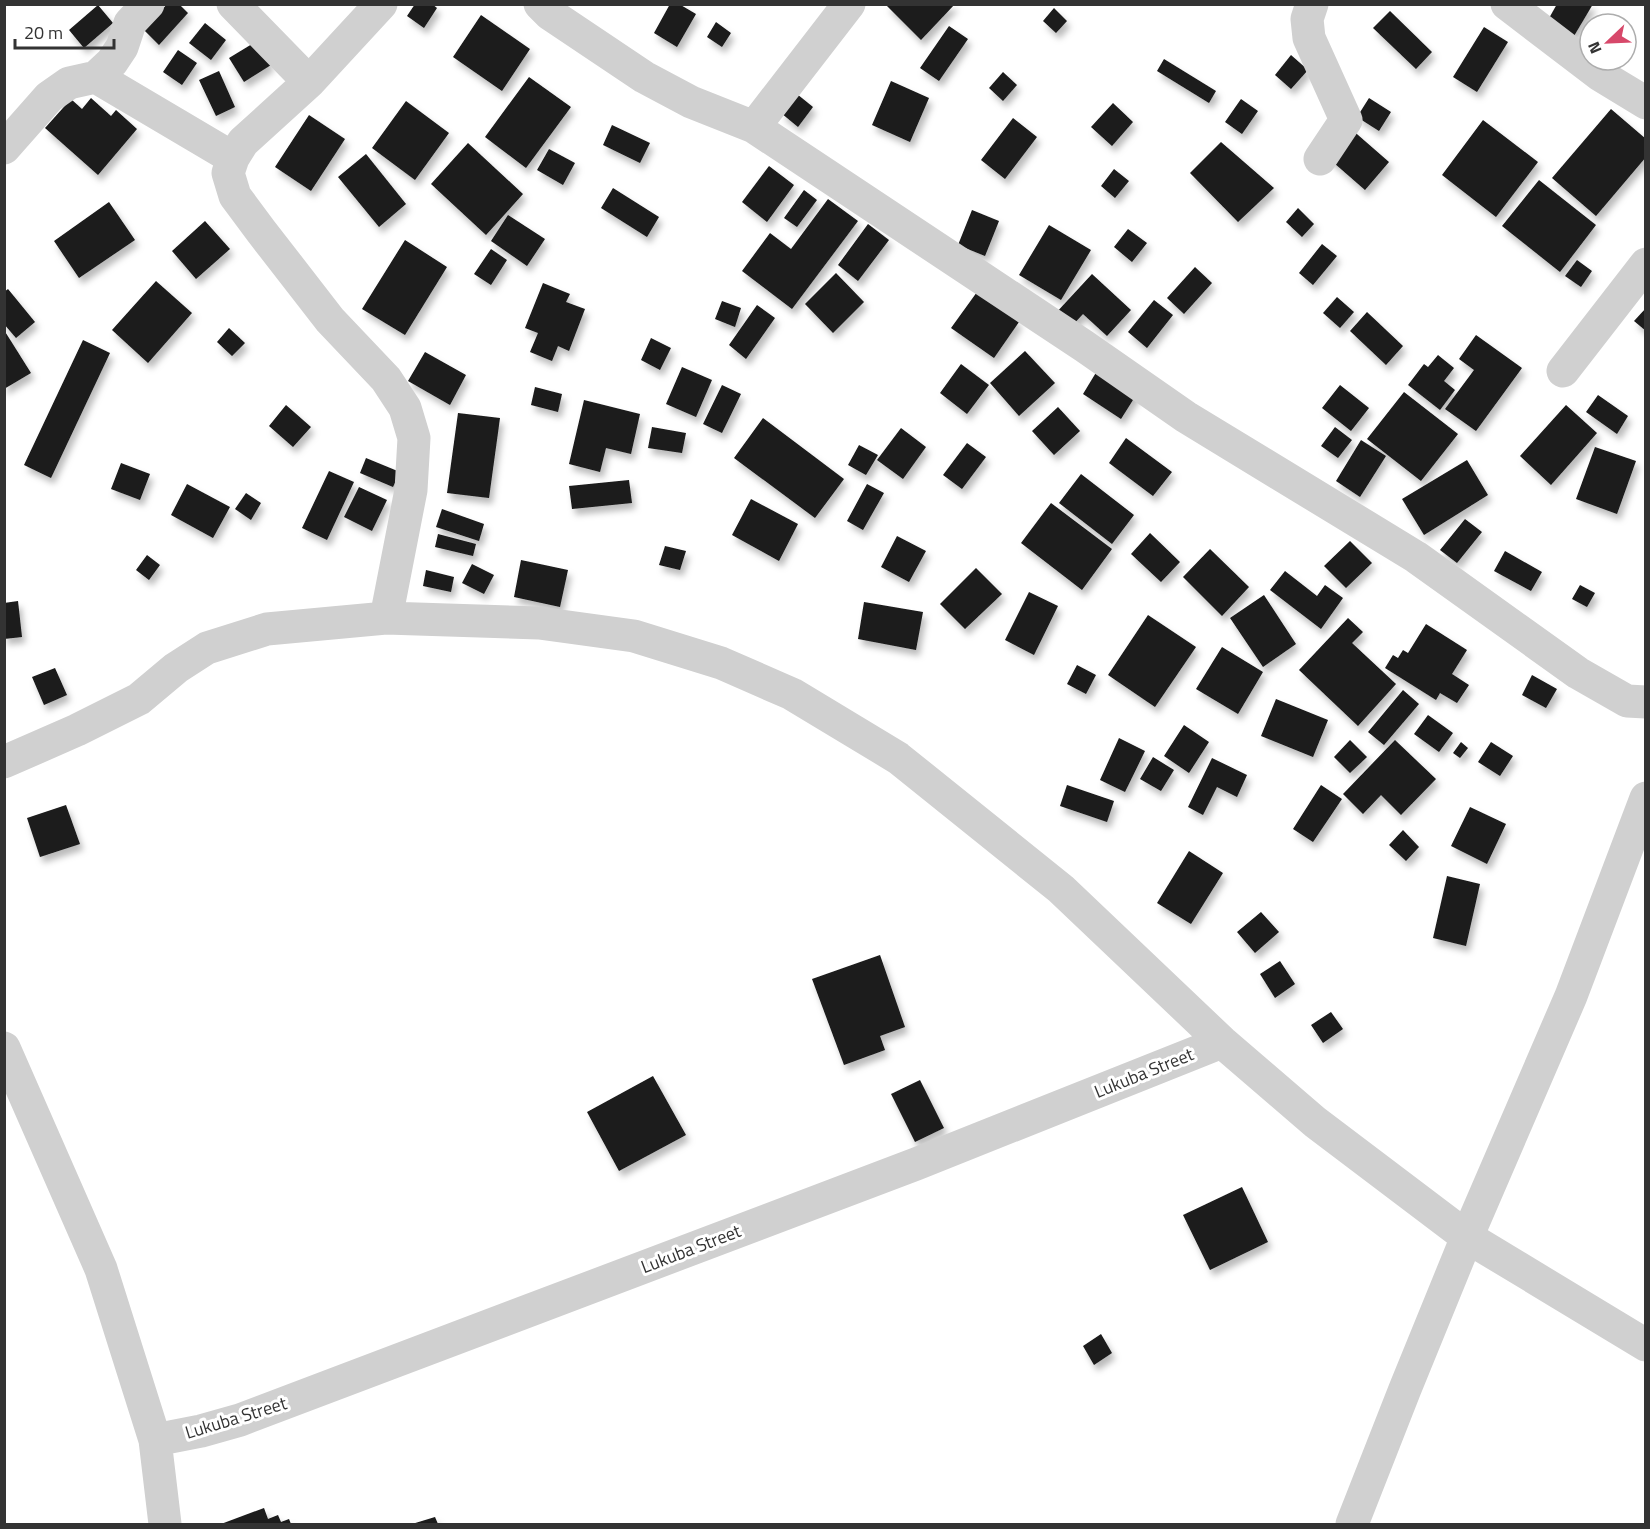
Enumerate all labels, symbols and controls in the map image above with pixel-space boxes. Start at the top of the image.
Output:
scale bar [15,12,114,50]
north arrow [1578,12,1638,72]
text: 20 m [24,19,63,46]
text: N [1581,38,1607,58]
street label: Lukuba Street [1090,1040,1198,1105]
street label: Lukuba Street [637,1217,745,1280]
street label: Lukuba Street [182,1389,291,1446]

